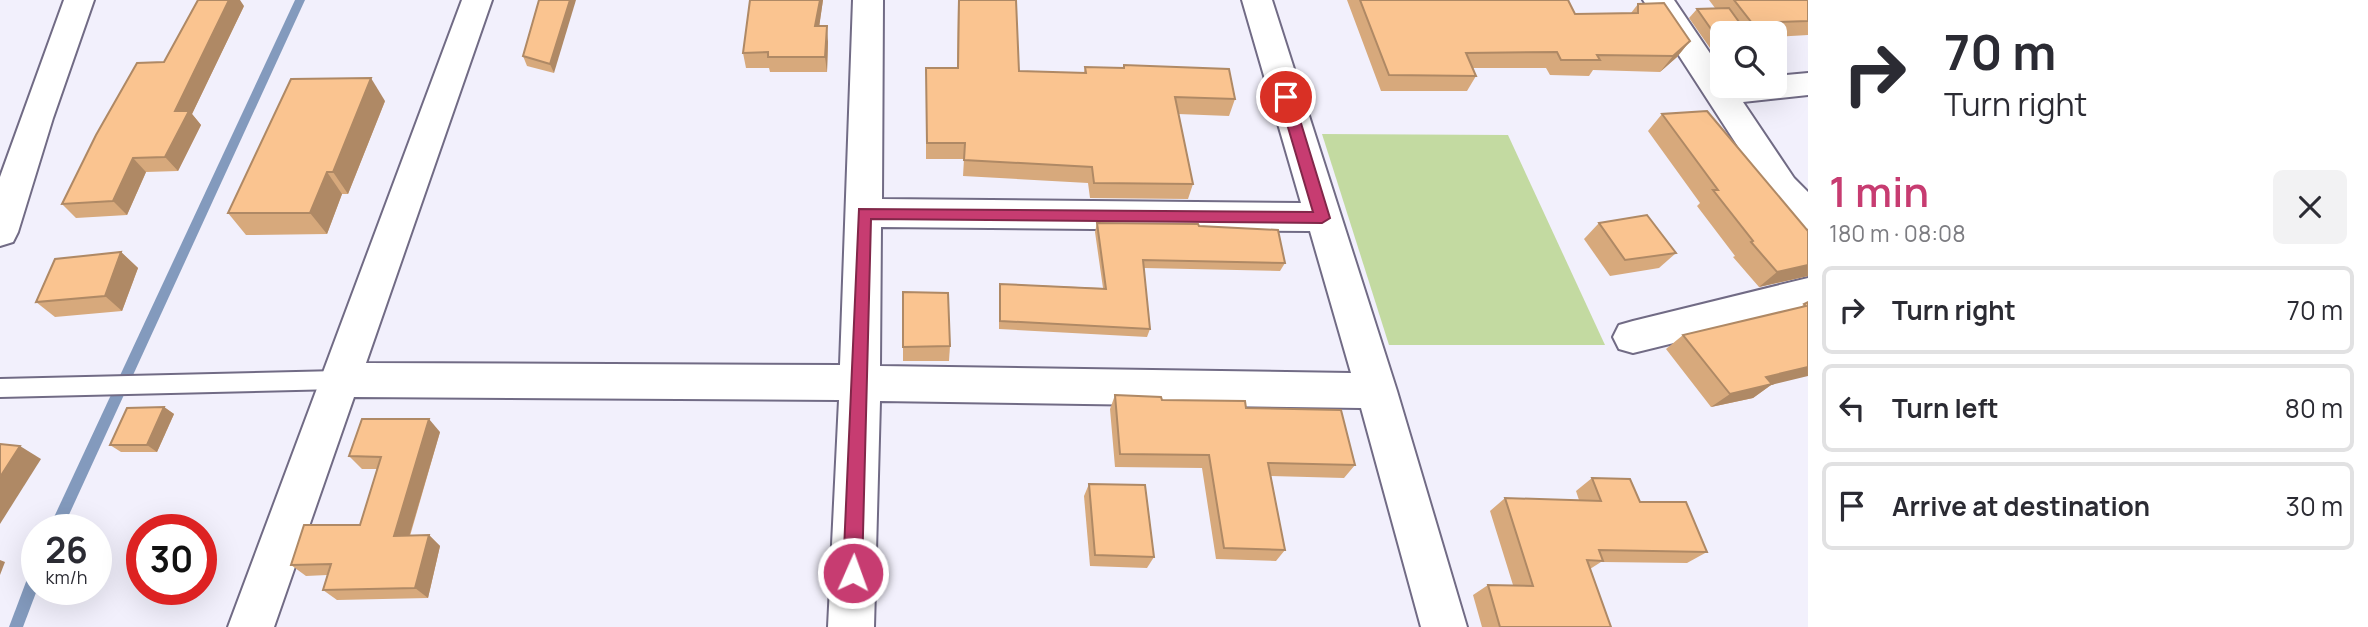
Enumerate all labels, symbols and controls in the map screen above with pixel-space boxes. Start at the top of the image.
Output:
text: 70 m [1944,18,2056,85]
map controls [1710,21,1787,98]
button: search [1710,21,1787,98]
icon: right [1829,28,1920,119]
pin [1256,67,1316,127]
icon: arrive [1267,78,1305,116]
text: Turn right [1944,82,2087,126]
text: 1 min [1829,162,1929,220]
button: close [2273,170,2347,244]
text: 180 m · 08:08 [1829,217,1966,249]
icon: right [1833,291,1871,329]
text: Turn right [1892,292,2016,328]
text: 70 m [2287,292,2343,328]
icon: left [1833,389,1871,427]
text: Turn left [1892,390,1999,426]
text: 80 m [2285,390,2343,426]
icon: arrive [1833,487,1871,525]
text: Arrive at destination [1892,488,2150,524]
text: 30 m [2286,488,2343,524]
speed limit sign: 30 [126,514,217,605]
text: 26 [45,526,88,574]
position arrow [816,536,890,610]
text: km/h [46,565,87,589]

